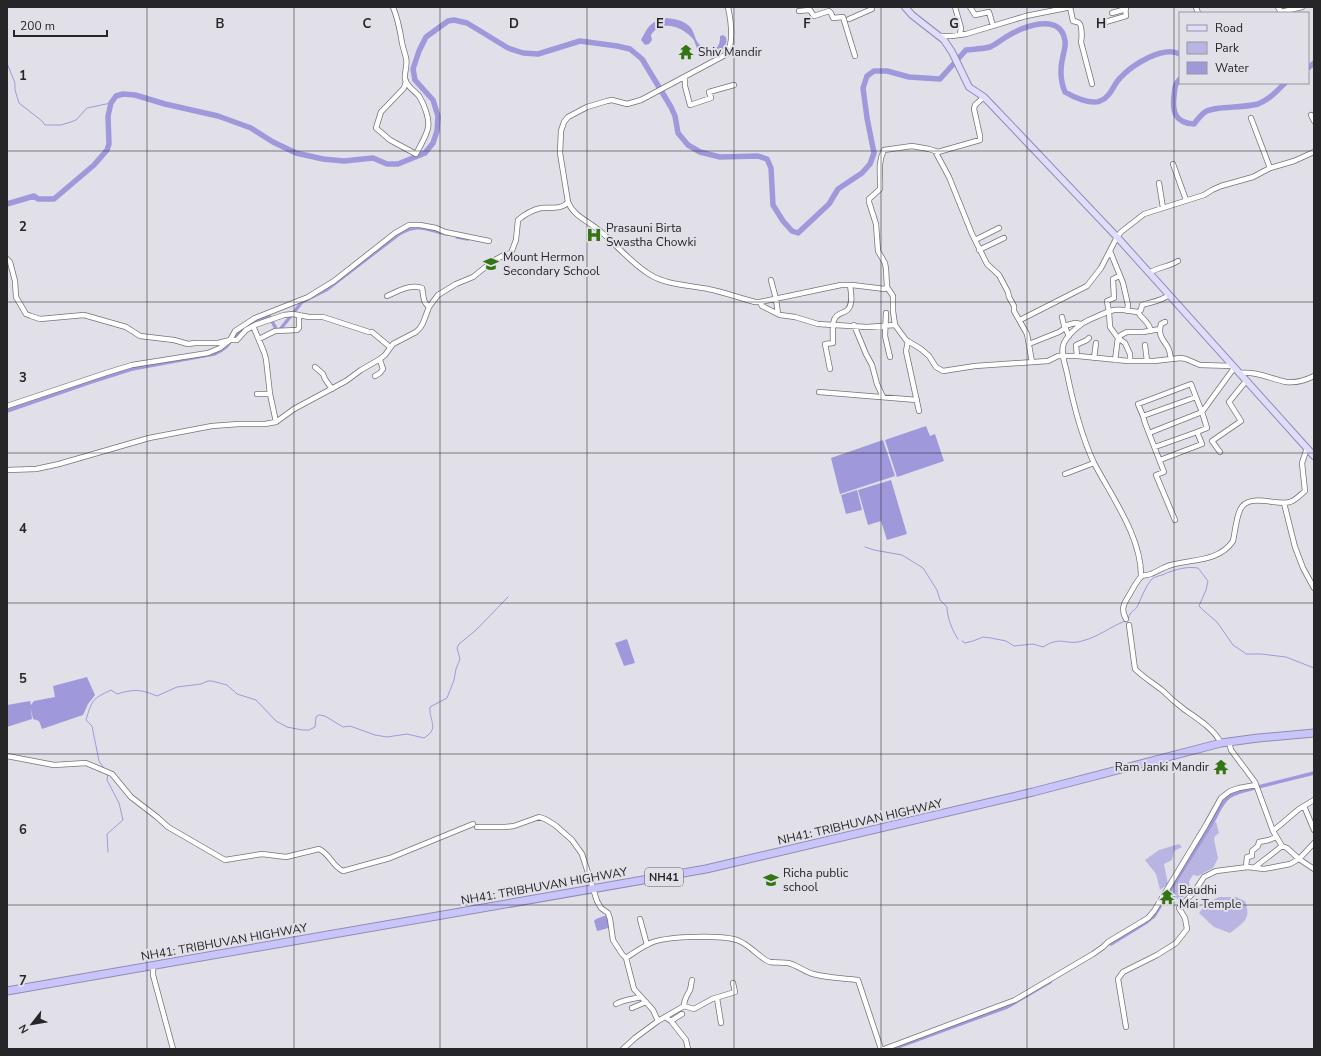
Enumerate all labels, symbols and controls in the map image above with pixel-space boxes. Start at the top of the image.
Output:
scale bar [14,12,107,38]
legend [1179,12,1309,84]
text: B [216,15,225,33]
text: C [363,15,372,33]
text: D [509,15,519,33]
text: E [656,15,664,33]
text: F [803,15,811,33]
text: G [949,15,959,33]
text: H [1096,15,1106,33]
text: 200 m [20,18,55,34]
text: Road [1215,20,1243,36]
text: Park [1215,40,1240,56]
temple icon: Shiv Mandir [677,43,695,61]
place label: Shiv Mandir [698,44,762,60]
text: Water [1215,60,1249,76]
text: 1 [19,67,27,85]
text: 2 [19,218,27,236]
place label: Prasauni Birta Swastha Chowki [606,220,696,250]
hospital icon: Prasauni Birta Swastha Chowki [585,226,603,244]
place label: Mount Hermon Secondary School [503,249,600,279]
school or university icon: Mount Hermon Secondary School [482,255,500,273]
text: 3 [19,369,27,387]
text: 4 [19,520,27,538]
text: 5 [19,670,27,688]
temple icon: Ram Janki Mandir [1212,758,1230,776]
place label: Ram Janki Mandir [1115,759,1210,775]
street label: NH41: TRIBHUVAN HIGHWAY [776,795,945,849]
text: 6 [19,821,27,839]
street label: NH41: TRIBHUVAN HIGHWAY [460,863,629,909]
place label: Richa public school [783,865,849,895]
road number: NH41 [645,868,683,886]
school or university icon: Richa public school [762,871,780,889]
place label: Baudhi Mai Temple [1179,882,1241,912]
temple icon: Baudhi Mai Temple [1158,888,1176,906]
street label: NH41: TRIBHUVAN HIGHWAY [140,919,309,965]
text: 7 [19,972,27,990]
north arrow [12,1004,52,1044]
text: N [15,1022,32,1036]

